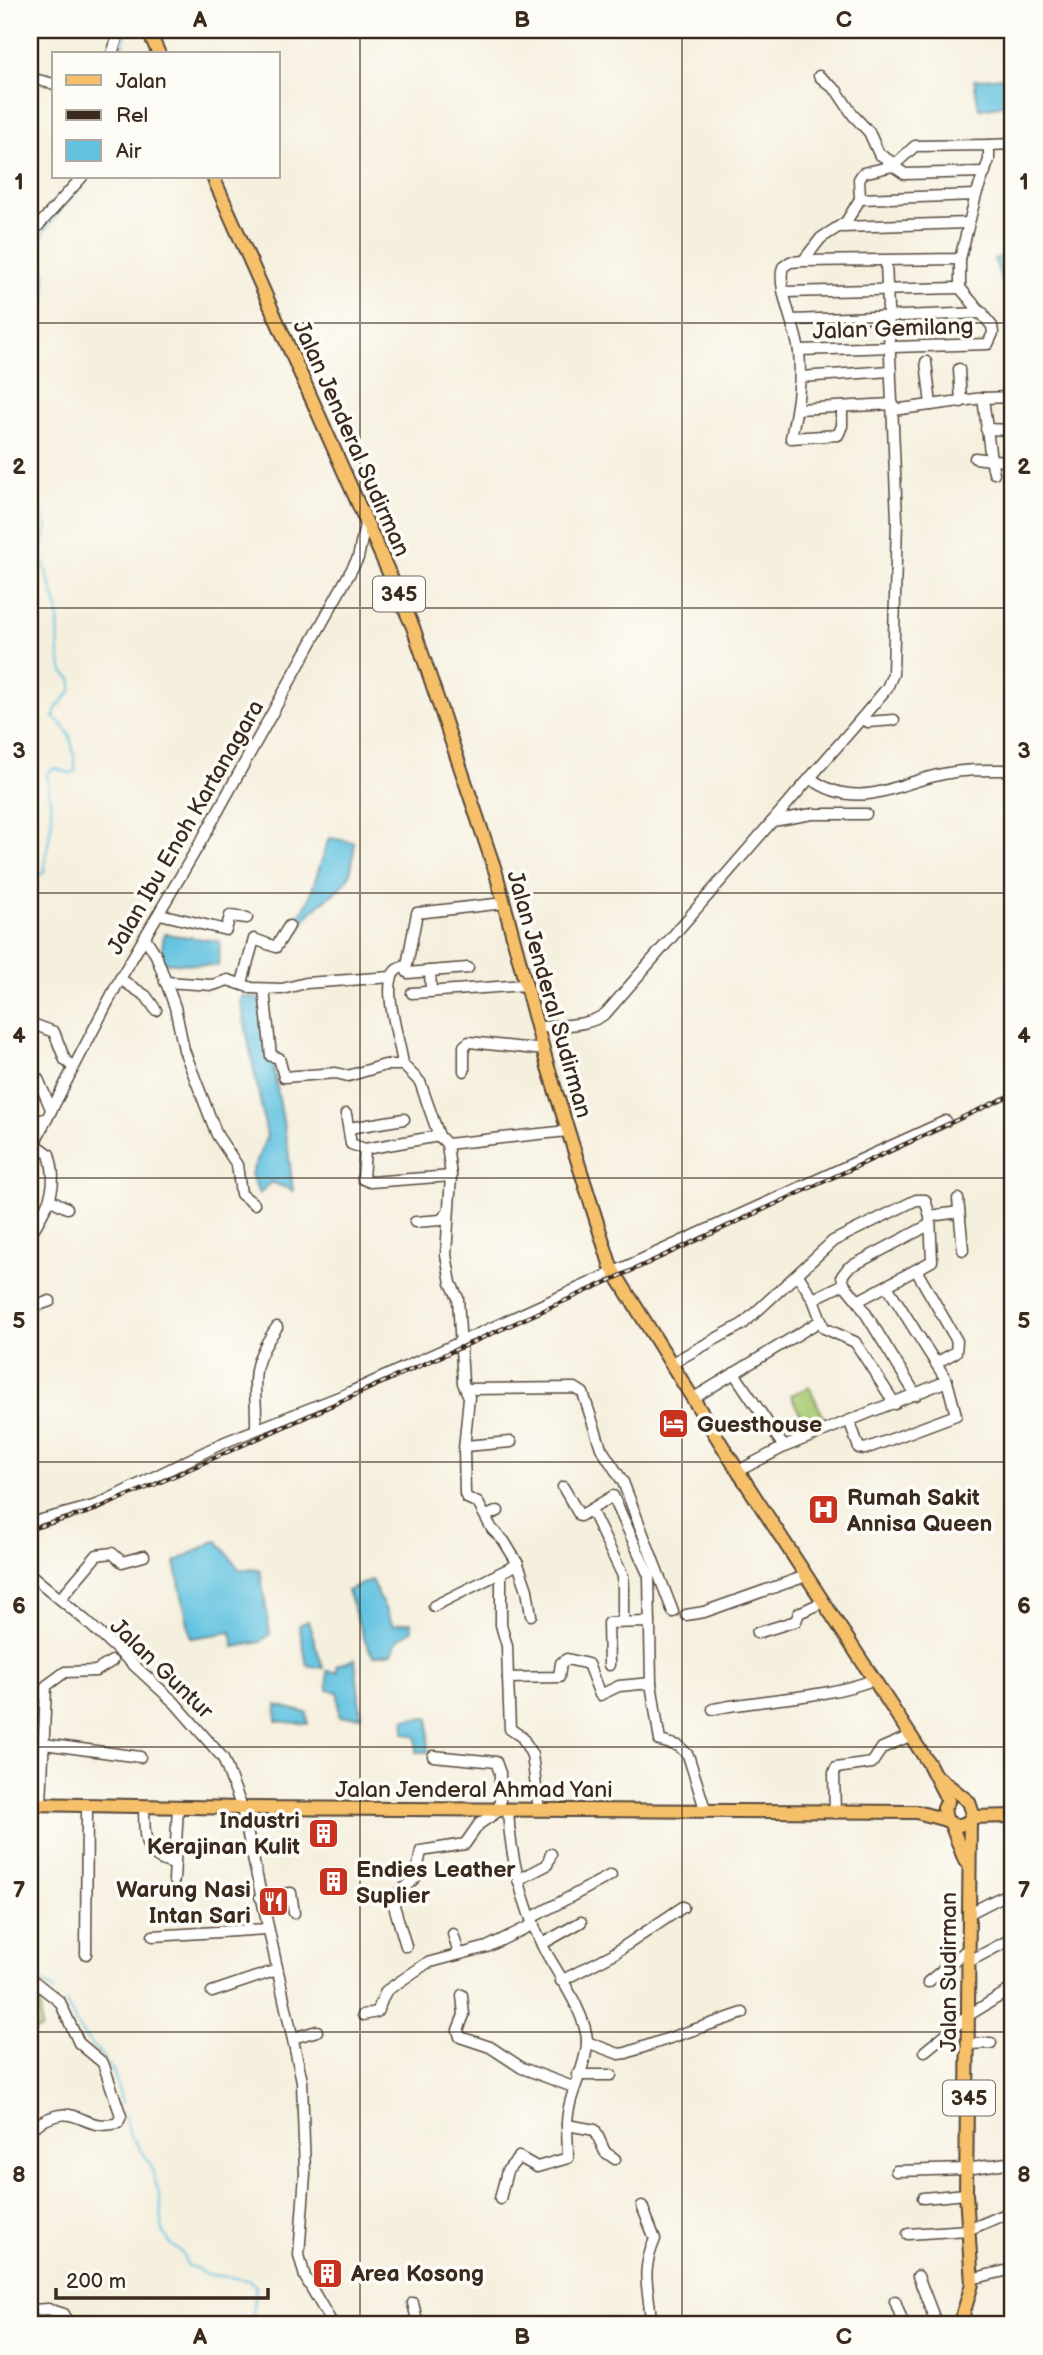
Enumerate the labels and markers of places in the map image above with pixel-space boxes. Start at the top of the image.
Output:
hotel icon: Guesthouse [657,1407,691,1441]
place label: Guesthouse [697,1411,822,1439]
place label: Rumah Sakit Annisa Queen [846,1484,992,1538]
hospital icon: Rumah Sakit Annisa Queen [807,1493,841,1527]
place label: Industri Kerajinan Kulit [147,1807,300,1861]
building icon: Industri Kerajinan Kulit [306,1816,340,1850]
place label: Endies Leather Suplier [356,1856,516,1910]
building icon: Endies Leather Suplier [316,1865,350,1899]
place label: Warung Nasi Intan Sari [116,1876,251,1930]
restaurant icon: Warung Nasi Intan Sari [257,1885,291,1919]
building icon: Area Kosong [311,2256,345,2290]
place label: Area Kosong [350,2260,484,2288]

